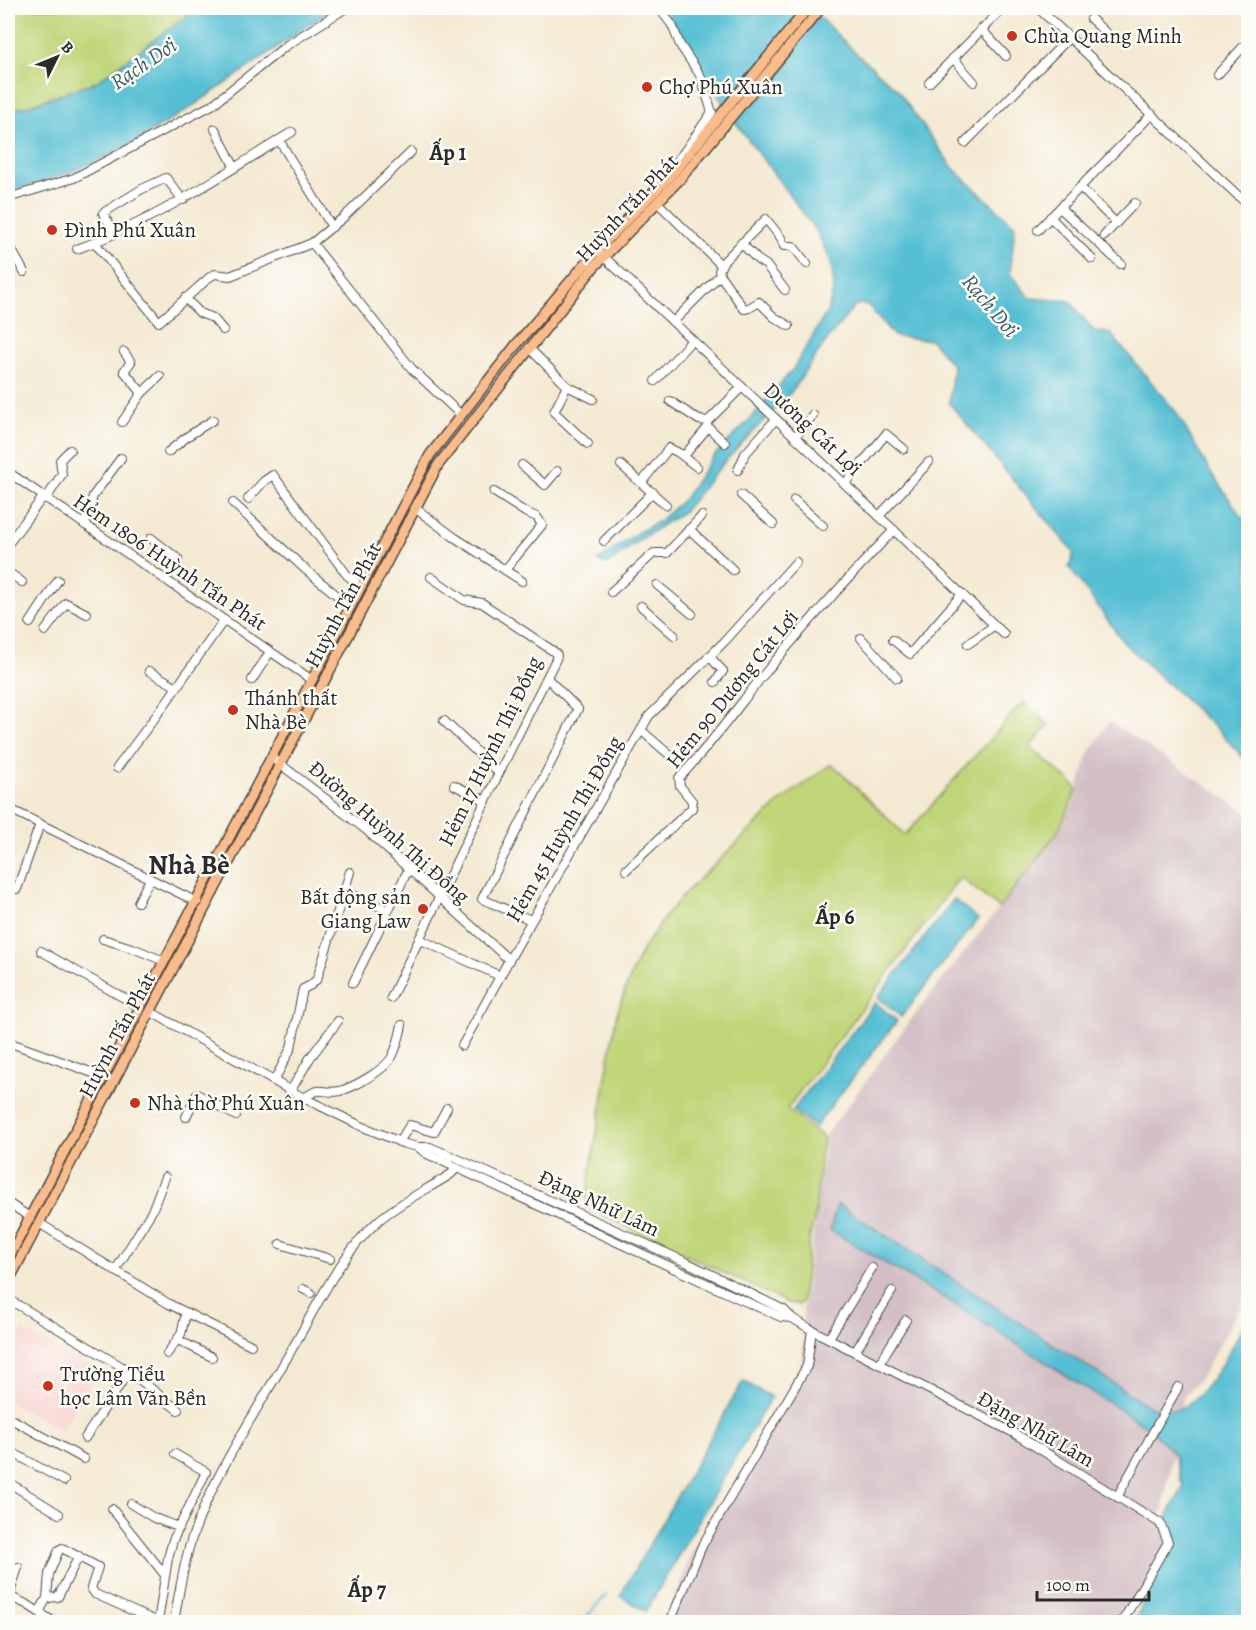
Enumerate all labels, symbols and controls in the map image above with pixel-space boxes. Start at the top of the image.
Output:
place label: Chùa Quang Minh [1024,22,1182,50]
north arrow [27,27,87,87]
marker: Chùa Quang Minh [1005,29,1019,43]
water label: Rạch Dơi [104,30,183,97]
text: B [56,36,79,59]
place label: Chợ Phú Xuân [659,73,783,101]
marker: Chợ Phú Xuân [640,80,654,94]
district label: Ấp 1 [429,137,467,168]
street label: Huỳnh Tấn Phát [569,148,685,268]
place label: Đình Phú Xuân [64,216,196,244]
marker: Đình Phú Xuân [45,223,59,237]
water label: Rạch Dơi [955,268,1026,344]
street label: Dương Cát Lợi [758,376,868,482]
street label: Hẻm 1806 Huỳnh Tấn Phát [68,487,272,637]
street label: Huỳnh Tấn Phát [298,537,388,673]
street label: Hẻm 90 Dương Cát Lợi [659,604,805,774]
street label: Hẻm 17 Huỳnh Thị Đồng [432,651,548,851]
place label: Thánh thất Nhà Bè [245,684,337,736]
marker: Thánh thất Nhà Bè [226,703,240,717]
street label: Hẻm 45 Huỳnh Thị Đồng [499,730,629,927]
street label: Đường Huỳnh Thị Đồng [302,754,476,910]
district label: Nhà Bè [148,847,230,883]
place label: Bất động sản Giang Law [300,883,411,935]
district label: Ấp 6 [814,901,855,932]
marker: Bất động sản Giang Law [416,902,430,916]
street label: Huỳnh Tấn Phát [72,967,162,1103]
place label: Nhà thờ Phú Xuân [147,1089,305,1117]
marker: Nhà thờ Phú Xuân [128,1096,142,1110]
street label: Đặng Nhữ Lâm [534,1163,664,1243]
place label: Trường Tiểu học Lâm Văn Bền [60,1360,207,1412]
marker: Trường Tiểu học Lâm Văn Bền [41,1379,55,1393]
street label: Đặng Nhữ Lâm [972,1384,1100,1474]
scale bar [1037,1564,1150,1602]
text: 100 m [1046,1573,1090,1597]
district label: Ấp 7 [347,1574,387,1605]

